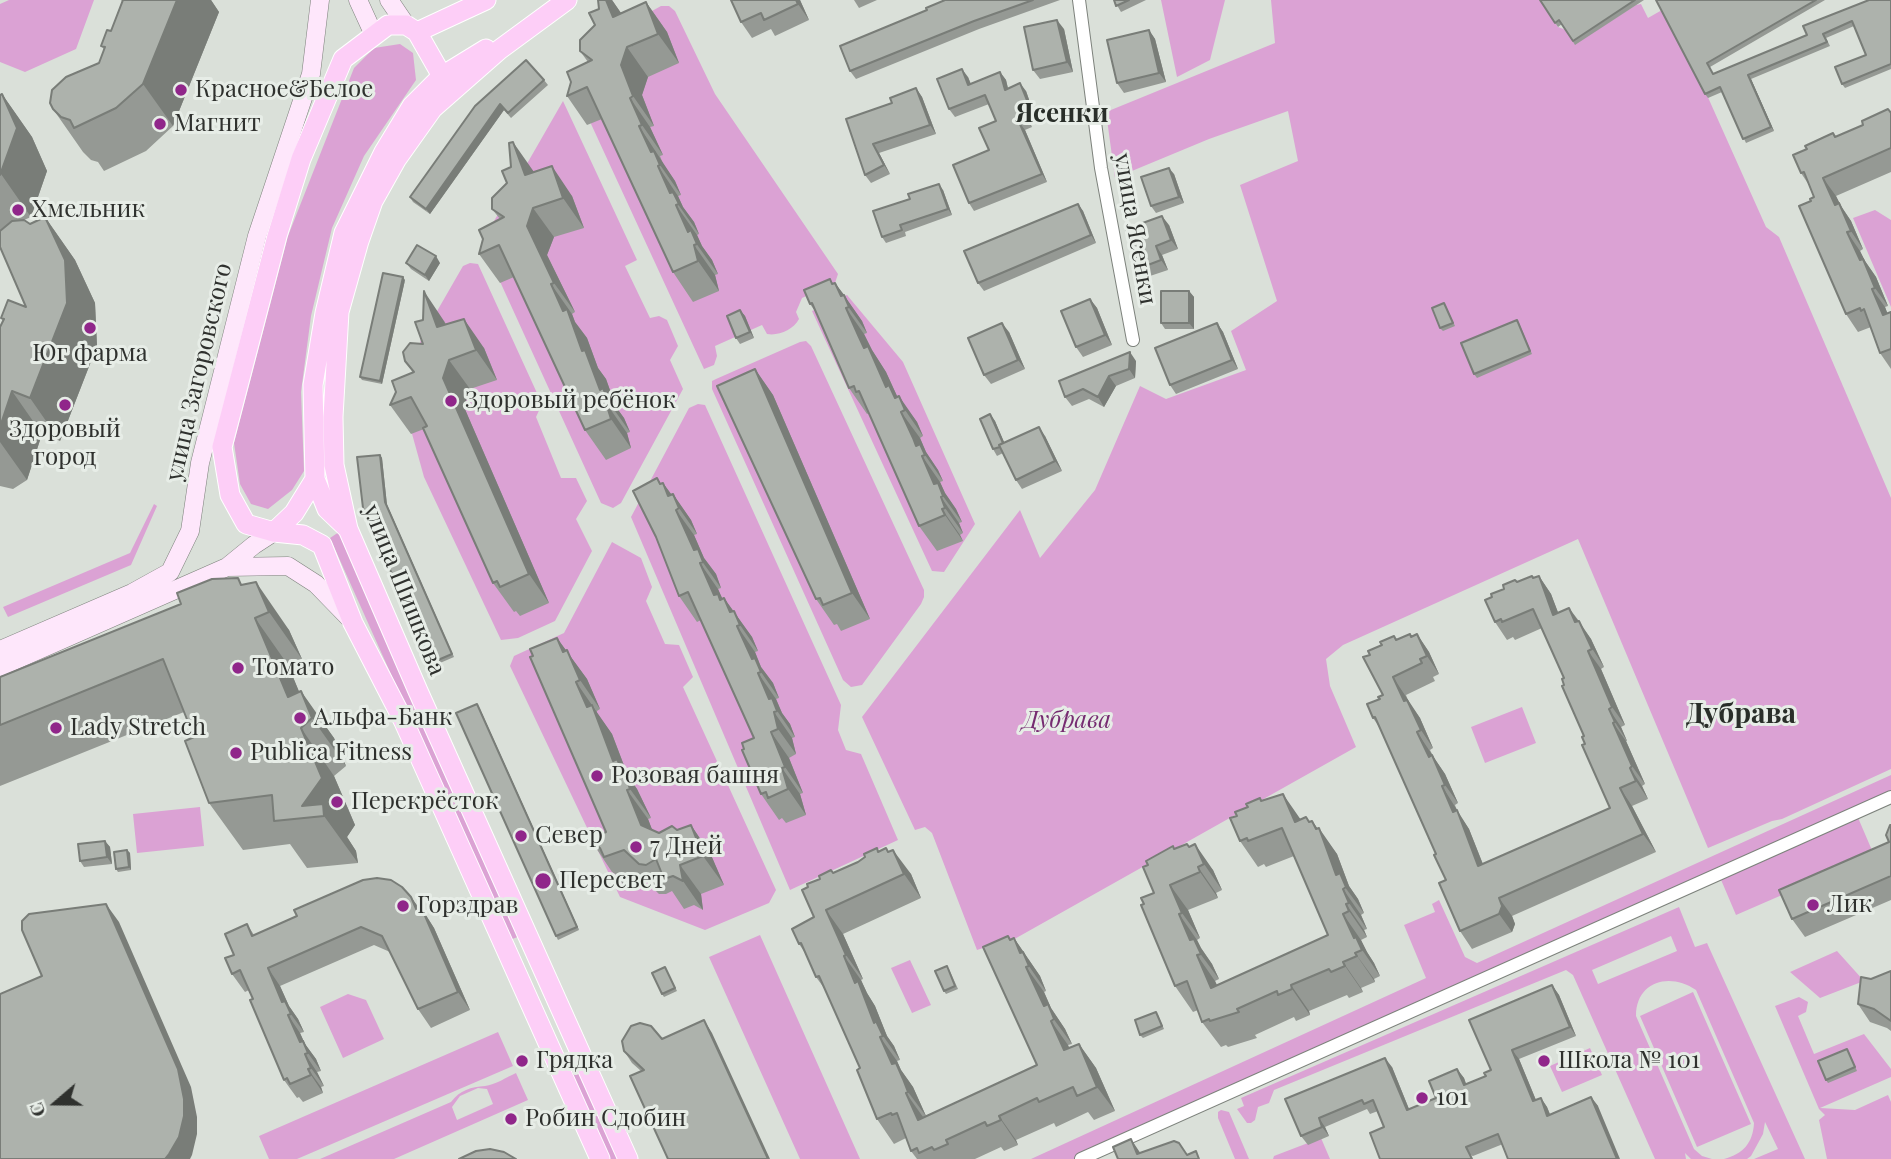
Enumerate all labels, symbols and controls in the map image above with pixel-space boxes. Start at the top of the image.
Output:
place label: Красное&Белое [195,76,373,104]
marker: Красное&Белое [173,82,189,98]
district label: Ясенки [1015,98,1109,130]
place label: Магнит [174,110,261,138]
marker: Магнит [152,116,168,132]
street label: улица Ясенки [1108,151,1162,307]
place label: Хмельник [32,196,145,224]
marker: Хмельник [10,202,26,218]
street label: улица Загоровского [160,260,238,484]
marker: Юг фарма [82,320,98,336]
place label: Юг фарма [32,340,148,368]
place label: Здоровый ребёнок [465,387,676,415]
marker: Здоровый ребёнок [443,393,459,409]
marker: Здоровый город [57,397,73,413]
place label: Здоровый город [9,416,121,472]
street label: улица Шишкова [357,500,451,680]
place label: Томато [252,654,334,682]
marker: Томато [230,660,246,676]
district label: Дубрава [1686,697,1796,731]
place label: Альфа-Банк [314,704,453,732]
park label: Дубрава [1023,707,1111,735]
marker: Альфа-Банк [292,710,308,726]
place label: Lady Stretch [70,714,206,742]
marker: Lady Stretch [48,720,64,736]
place label: Publica Fitness [250,739,412,767]
marker: Publica Fitness [228,745,244,761]
place label: Розовая башня [611,762,779,790]
marker: Розовая башня [589,768,605,784]
place label: Перекрёсток [351,788,499,816]
marker: Перекрёсток [329,794,345,810]
place label: Север [535,822,603,850]
marker: Север [513,828,529,844]
place label: 7 Дней [650,833,723,861]
marker: 7 Дней [628,839,644,855]
place label: Пересвет [559,867,665,895]
marker: Пересвет [533,871,553,891]
place label: Лик [1827,891,1872,919]
place label: Горздрав [417,892,518,920]
marker: Лик [1805,897,1821,913]
marker: Горздрав [395,898,411,914]
place label: Грядка [536,1047,613,1075]
place label: Школа № 101 [1558,1047,1700,1075]
marker: Грядка [514,1053,530,1069]
marker: Школа № 101 [1536,1053,1552,1069]
north arrow [21,1068,91,1138]
place label: 101 [1436,1084,1468,1112]
marker: 101 [1414,1090,1430,1106]
text: С [22,1099,51,1121]
place label: Робин Сдобин [525,1105,686,1133]
marker: Робин Сдобин [503,1111,519,1127]

